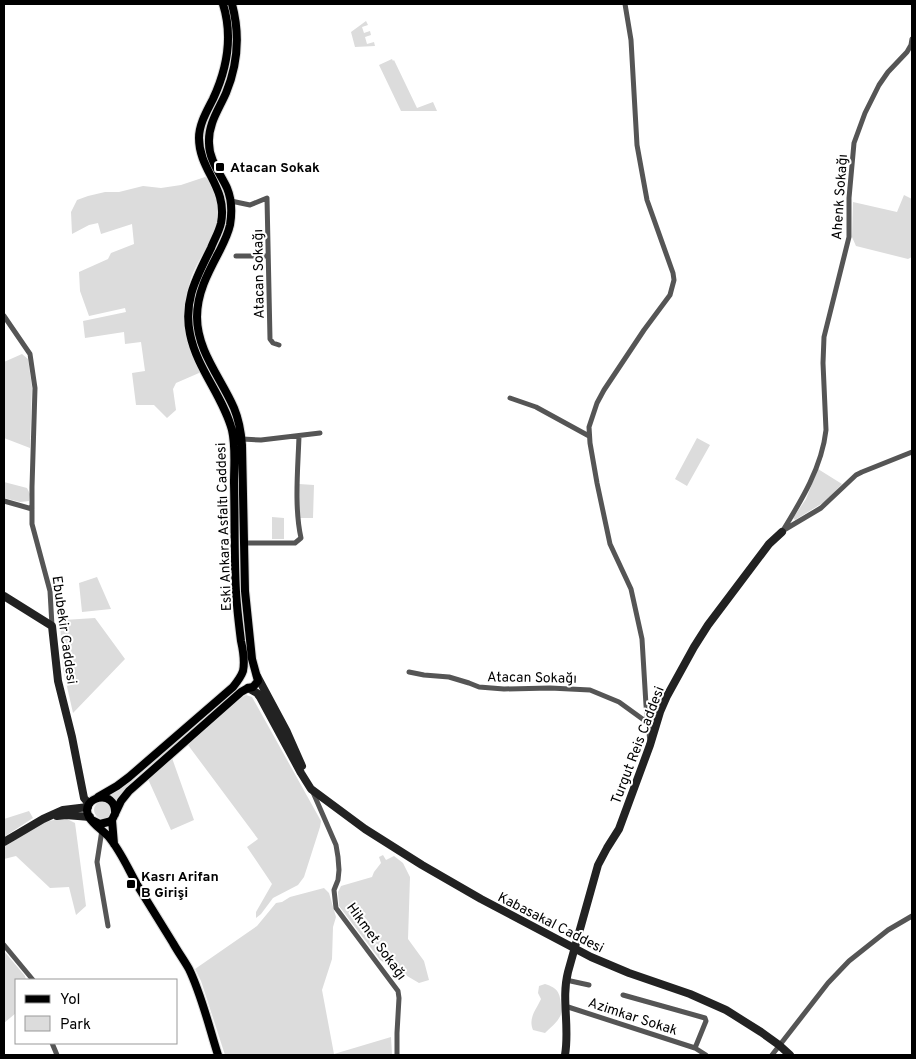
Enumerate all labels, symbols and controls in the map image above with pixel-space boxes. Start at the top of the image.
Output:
street label: Ahenk Sokağı [829,154,852,241]
place label: Atacan Sokak [230,160,320,177]
marker: Atacan Sokak [214,161,226,173]
street label: Atacan Sokağı [250,229,269,319]
street label: Eski Ankara Asfaltı Caddesi [213,442,236,612]
street label: Ebubekir Caddesi [47,575,80,686]
street label: Atacan Sokağı [487,669,577,688]
street label: Turgut Reis Caddesi [608,684,669,807]
place label: Kasrı Arifan B Girişi [141,869,219,902]
marker: Kasrı Arifan B Girişi [125,878,137,890]
street label: Kabasakal Caddesi [494,889,606,957]
street label: Hikmet Sokağı [342,900,409,984]
legend [15,979,178,1044]
text: Yol [60,991,81,1010]
street label: Azimkar Sokak [586,995,679,1040]
text: Park [60,1016,91,1035]

